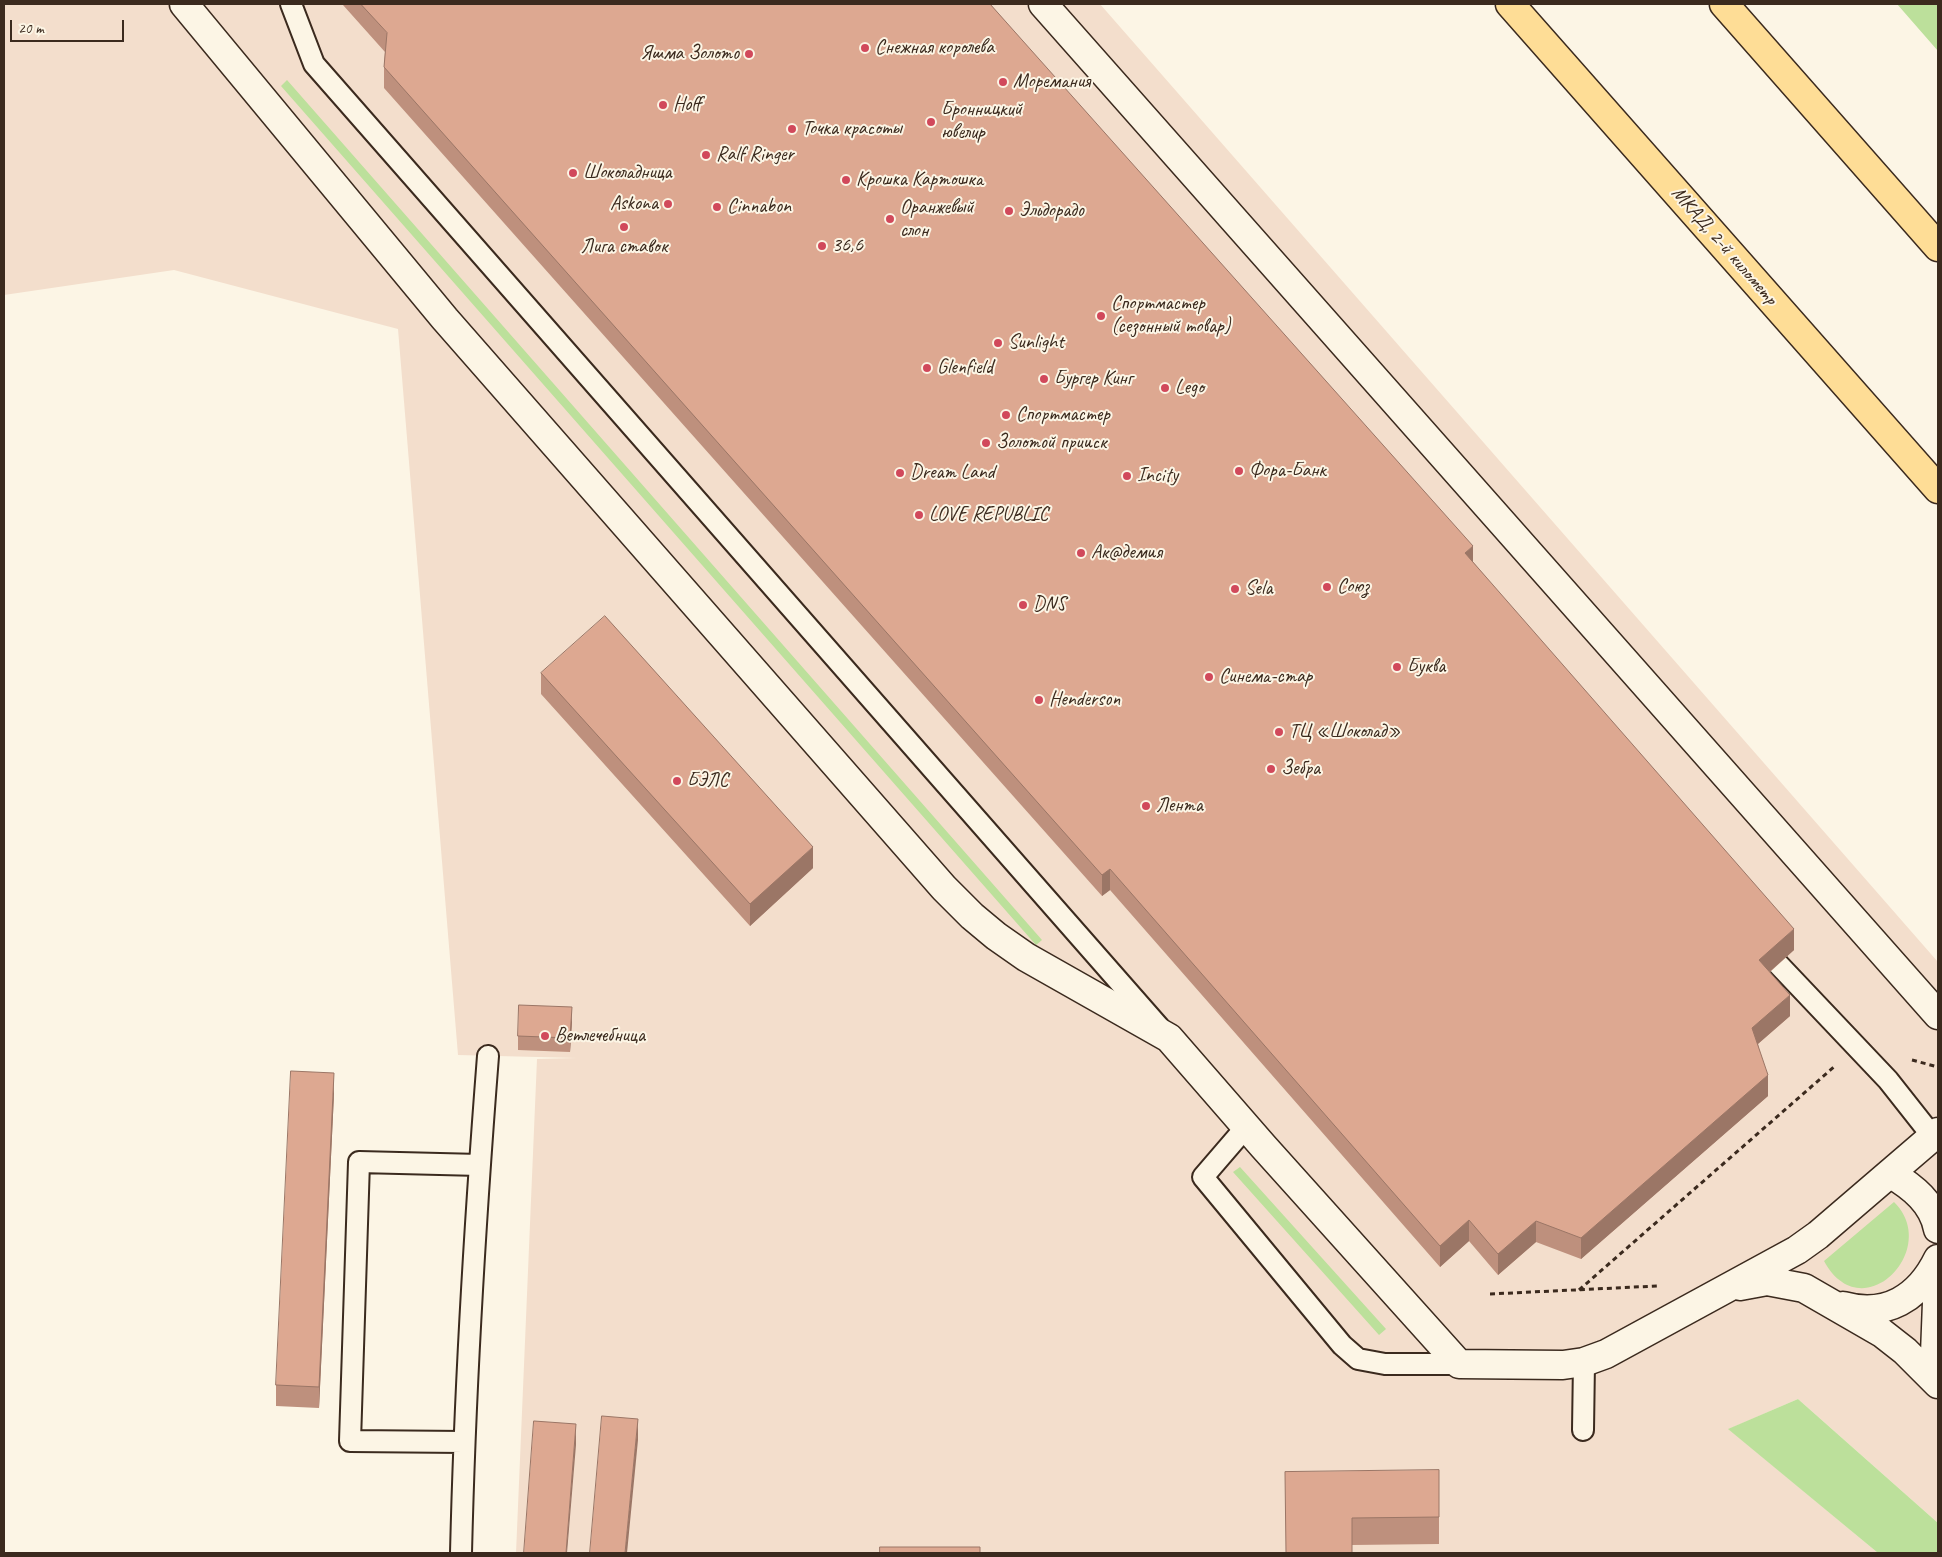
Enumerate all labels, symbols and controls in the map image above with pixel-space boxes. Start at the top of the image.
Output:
scale bar [12,10,126,42]
text: 20 m [18,19,44,38]
place label: Снежная королева [875,36,994,60]
place label: Яшма Золото [640,42,739,66]
marker: Снежная королева [859,42,871,54]
marker: Яшма Золото [743,48,755,60]
place label: Моремания [1013,70,1090,94]
marker: Моремания [997,76,1009,88]
place label: Hoff [673,93,701,117]
place label: Бронницкий ювелир [941,98,1022,145]
marker: Hoff [657,99,669,111]
marker: Бронницкий ювелир [925,116,937,128]
place label: Точка красоты [802,117,902,141]
marker: Точка красоты [786,123,798,135]
place label: Ralf Ringer [716,143,794,167]
marker: Ralf Ringer [700,149,712,161]
place label: Шоколадница [583,161,672,185]
marker: Шоколадница [567,167,579,179]
place label: Крошка Картошка [856,168,983,192]
marker: Крошка Картошка [840,174,852,186]
street label: МКАД, 2-й километр [1666,182,1782,310]
place label: Askona [610,192,658,216]
place label: Cinnabon [727,195,791,219]
place label: Оранжевый слон [900,196,974,243]
marker: Askona [662,198,674,210]
place label: Эльдорадо [1019,199,1084,223]
marker: Cinnabon [711,201,723,213]
marker: Эльдорадо [1003,205,1015,217]
marker: Оранжевый слон [884,213,896,225]
marker: Лига ставок [618,221,630,233]
place label: 36,6 [832,234,863,258]
place label: Лига ставок [581,235,667,259]
marker: 36,6 [816,240,828,252]
place label: Спортмастер (сезонный товар) [1111,292,1230,339]
marker: Спортмастер (сезонный товар) [1095,310,1107,322]
place label: Sunlight [1008,331,1064,355]
marker: Sunlight [992,337,1004,349]
place label: Glenfield [937,356,993,380]
marker: Glenfield [921,362,933,374]
place label: Бургер Кинг [1054,367,1132,391]
marker: Бургер Кинг [1038,373,1050,385]
place label: Lego [1175,376,1204,400]
marker: Lego [1159,382,1171,394]
place label: Спортмастер [1016,403,1110,427]
marker: Спортмастер [1000,409,1012,421]
place label: Золотой прииск [996,431,1106,455]
marker: Золотой прииск [980,437,992,449]
place label: Фора-Банк [1249,459,1326,483]
place label: Dream Land [910,461,995,485]
place label: Incity [1137,464,1178,488]
marker: Фора-Банк [1233,465,1245,477]
marker: Dream Land [894,467,906,479]
marker: Incity [1121,470,1133,482]
place label: LOVE REPUBLIC [929,503,1048,527]
marker: LOVE REPUBLIC [913,509,925,521]
place label: Ак@демия [1091,541,1162,565]
marker: Ак@демия [1075,547,1087,559]
place label: Союз [1337,575,1369,599]
place label: Sela [1245,577,1272,601]
marker: Союз [1321,581,1333,593]
marker: Sela [1229,583,1241,595]
place label: DNS [1033,593,1066,617]
marker: DNS [1017,599,1029,611]
place label: Буква [1407,655,1445,679]
marker: Буква [1391,661,1403,673]
place label: Синема-стар [1219,665,1312,689]
marker: Синема-стар [1203,671,1215,683]
place label: Henderson [1049,688,1120,712]
marker: Henderson [1033,694,1045,706]
place label: ТЦ «Шоколад» [1289,720,1401,744]
marker: ТЦ «Шоколад» [1273,726,1285,738]
place label: Зебра [1281,757,1320,781]
marker: Зебра [1265,763,1277,775]
place label: БЭЛС [687,769,728,793]
marker: БЭЛС [671,775,683,787]
place label: Лента [1156,794,1203,818]
marker: Лента [1140,800,1152,812]
place label: Ветлечебница [555,1024,645,1048]
marker: Ветлечебница [539,1030,551,1042]

